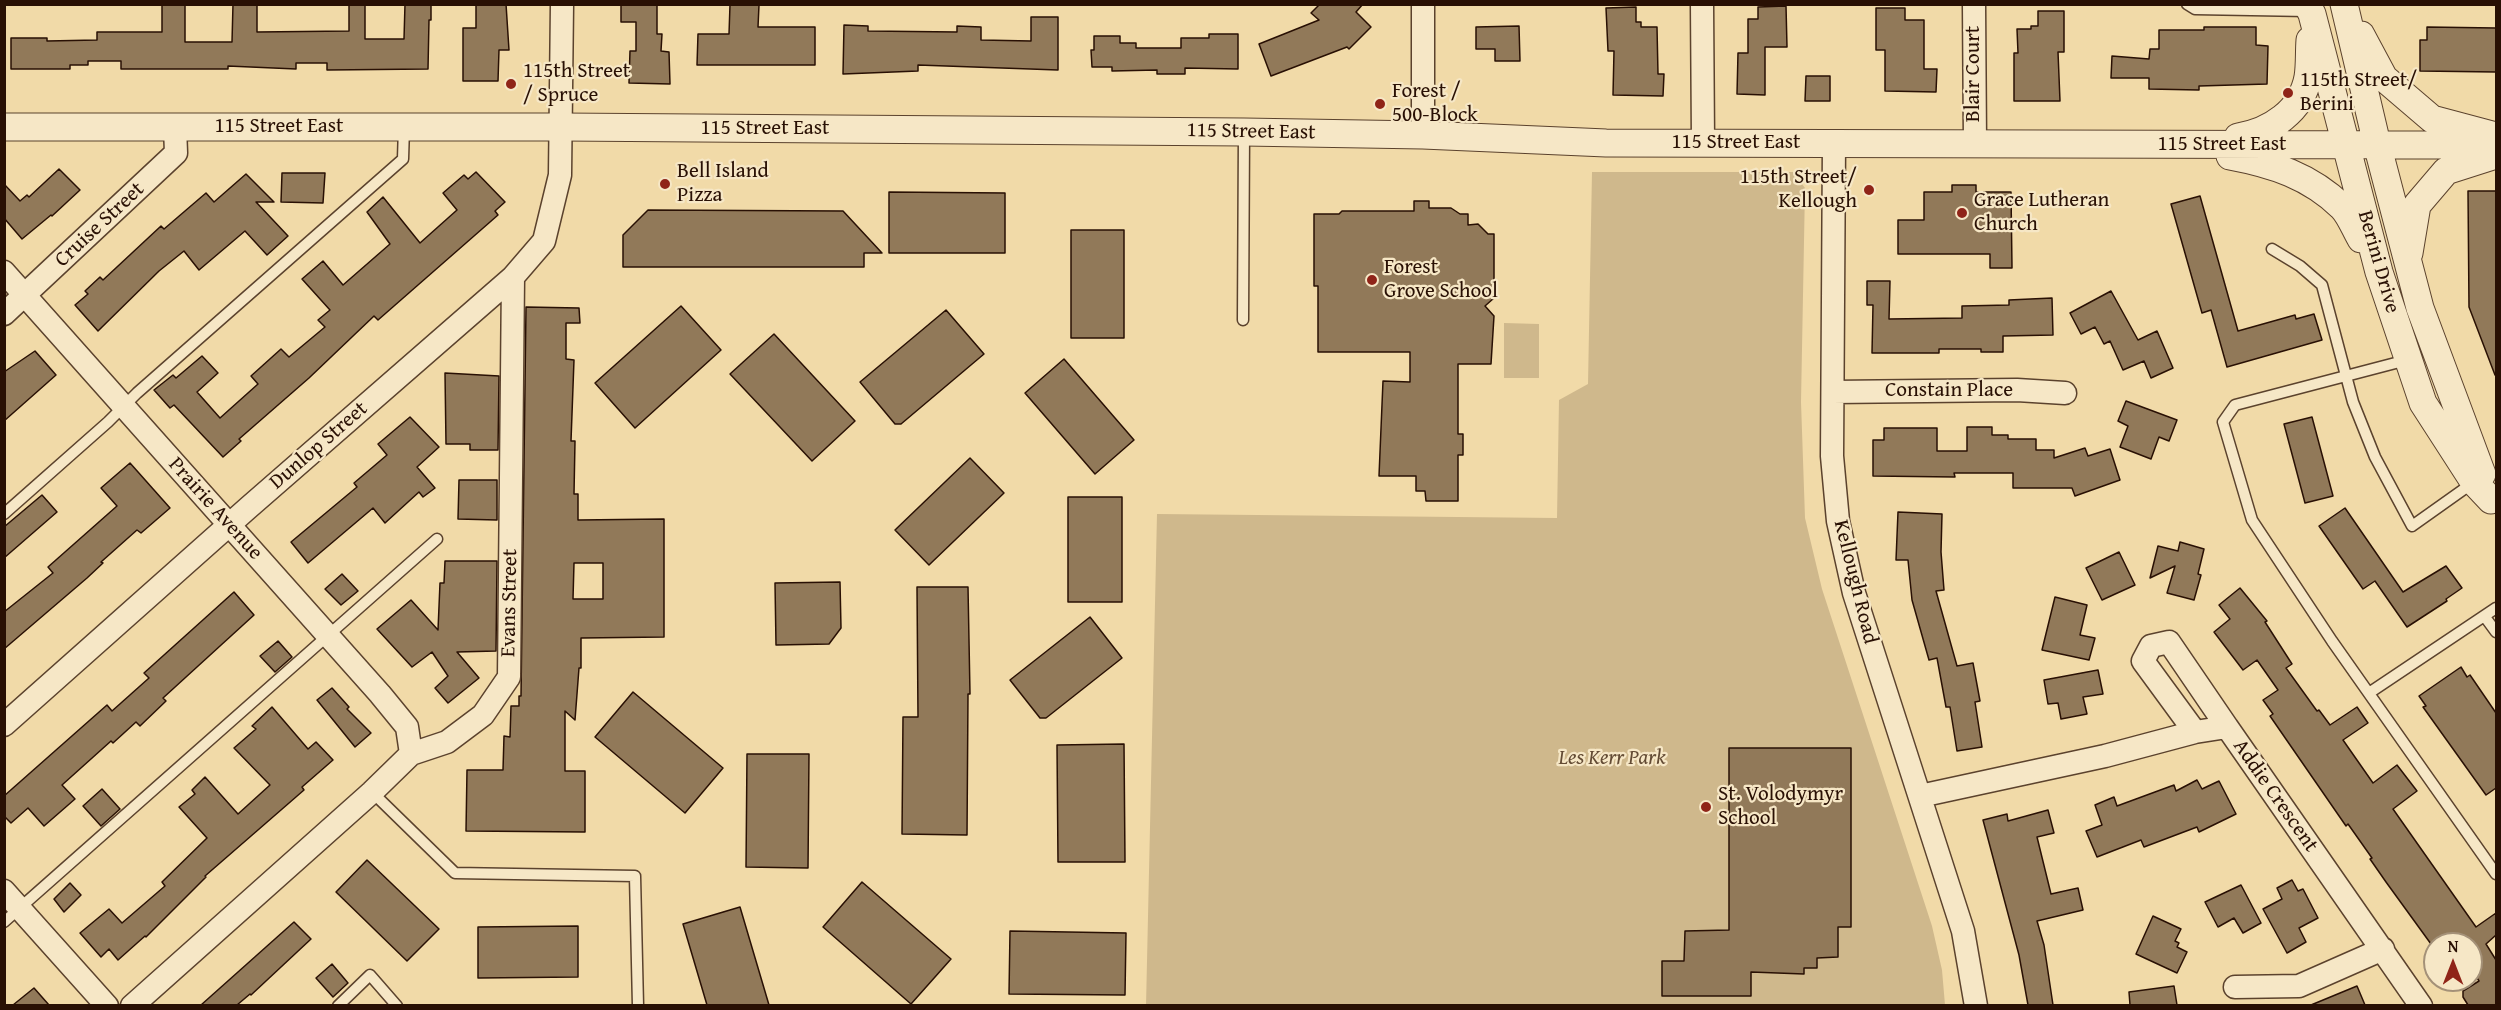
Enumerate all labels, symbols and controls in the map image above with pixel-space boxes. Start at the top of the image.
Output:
street label: Blair Court [1961,26,1987,122]
place label: 115th Street / Spruce [523,59,630,109]
place label: 115th Street/ Berini [2300,68,2417,118]
marker: 115th Street / Spruce [504,77,518,91]
place label: Forest / 500-Block [1392,79,1478,129]
marker: 115th Street/ Berini [2281,86,2295,100]
marker: Forest / 500-Block [1373,97,1387,111]
street label: 115 Street East [214,114,344,140]
street label: 115 Street East [700,116,830,142]
street label: 115 Street East [1186,118,1316,146]
street label: 115 Street East [1671,130,1801,156]
street label: 115 Street East [2157,132,2287,158]
place label: Bell Island Pizza [677,159,769,209]
place label: 115th Street/ Kellough [1740,165,1857,215]
street label: Cruise Street [50,177,150,273]
marker: Bell Island Pizza [658,177,672,191]
marker: 115th Street/ Kellough [1862,183,1876,197]
place label: Grace Lutheran Church [1974,188,2109,238]
marker: Grace Lutheran Church [1955,206,1969,220]
street label: Berini Drive [2351,208,2405,316]
place label: Forest Grove School [1384,255,1498,305]
marker: Forest Grove School [1365,273,1379,287]
street label: Constain Place [1885,378,2013,404]
street label: Dunlop Street [265,397,373,495]
street label: Prairie Avenue [162,453,268,565]
street label: Kellough Road [1827,517,1883,647]
street label: Evans Street [496,549,524,657]
street label: Addie Crescent [2227,735,2323,857]
park label: Les Kerr Park [1558,746,1666,772]
place label: St. Volodymyr School [1718,782,1843,832]
marker: St. Volodymyr School [1699,800,1713,814]
north arrow [2423,932,2483,992]
text: N [2448,934,2458,958]

